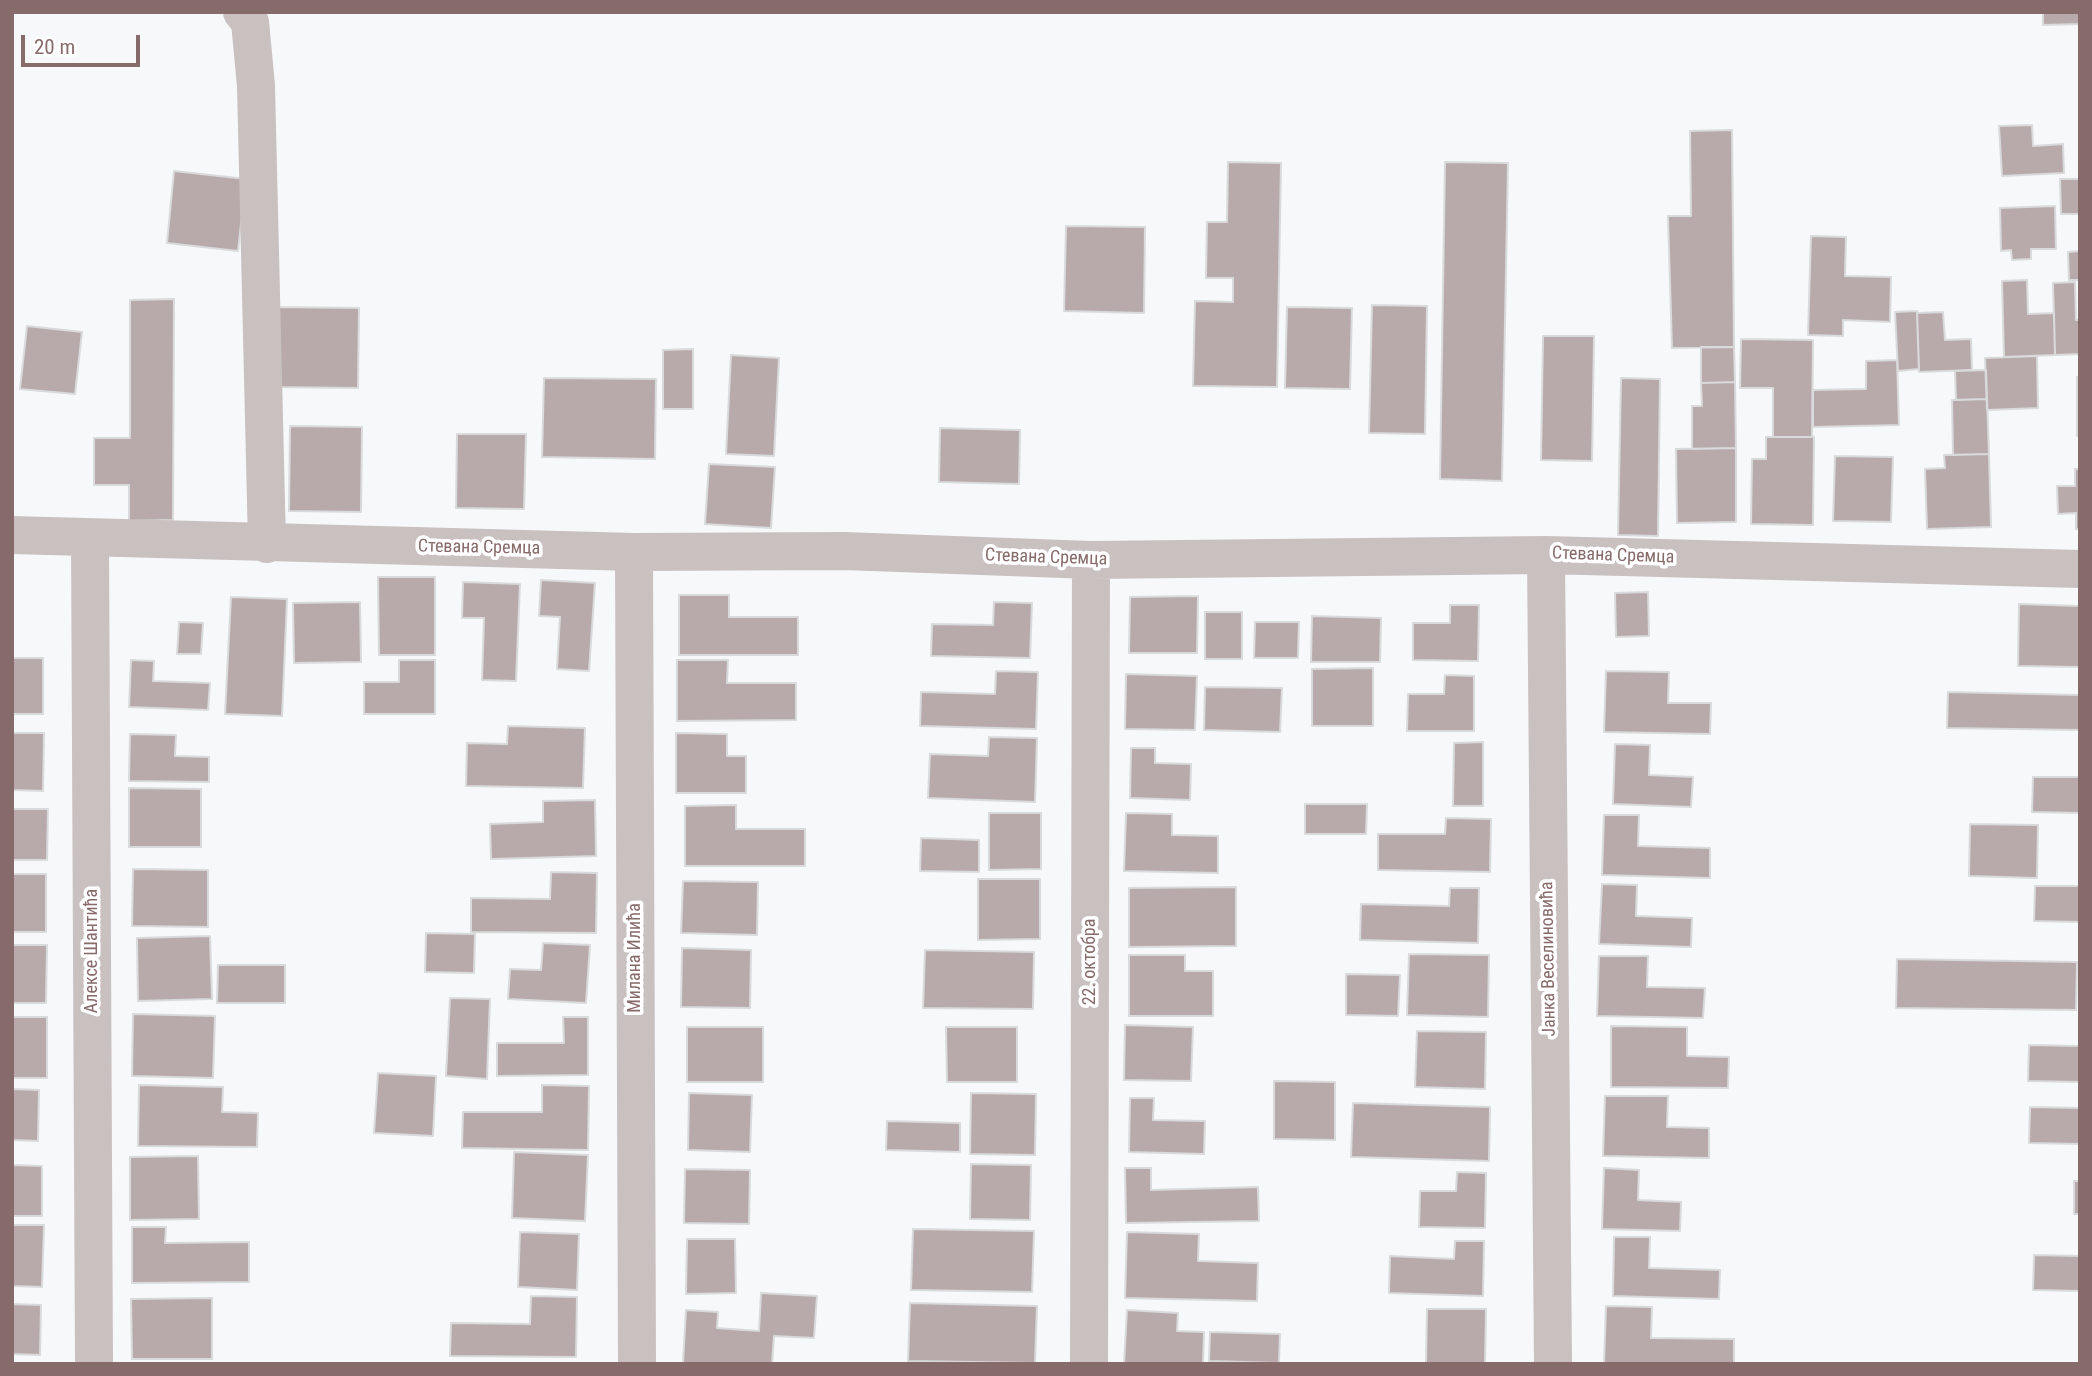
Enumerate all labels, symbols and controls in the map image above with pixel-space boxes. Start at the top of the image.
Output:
scale bar [24,21,144,65]
text: 20 m [34,35,75,59]
street label: Стевана Сремца [418,536,540,560]
street label: Стевана Сремца [1551,543,1675,569]
street label: Стевана Сремца [984,545,1108,571]
street label: Јанка Веселиновића [1537,881,1561,1037]
street label: Алексе Шантића [81,889,103,1013]
street label: Милана Илића [624,903,646,1013]
street label: 22. октобра [1079,919,1101,1005]

